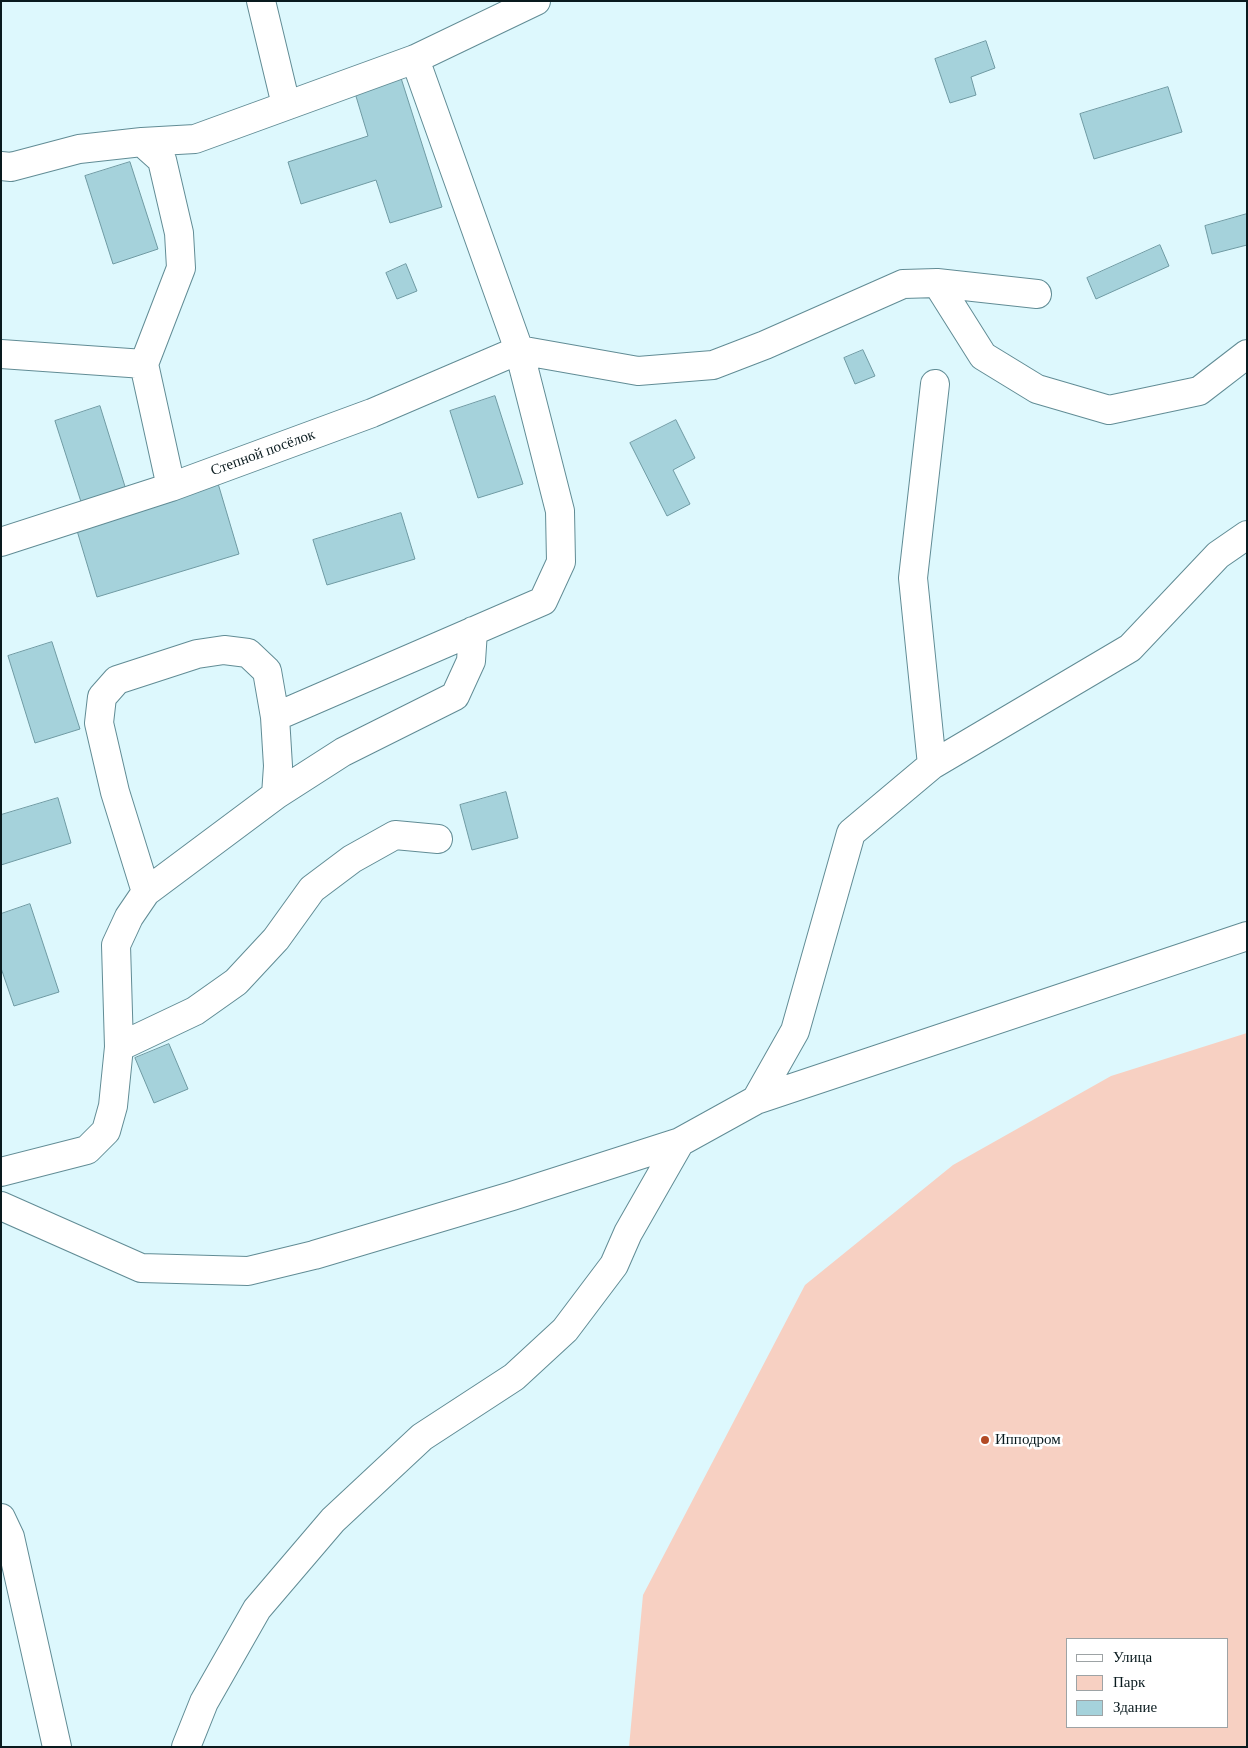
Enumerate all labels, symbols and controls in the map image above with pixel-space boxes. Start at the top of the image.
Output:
street label: Степной посёлок [208,426,318,480]
place label: Ипподром [995,1431,1061,1449]
marker: Ипподром [979,1434,991,1446]
legend [1066,1638,1228,1728]
text: Улица [1113,1649,1152,1665]
text: Парк [1113,1674,1145,1690]
text: Здание [1113,1699,1157,1715]

